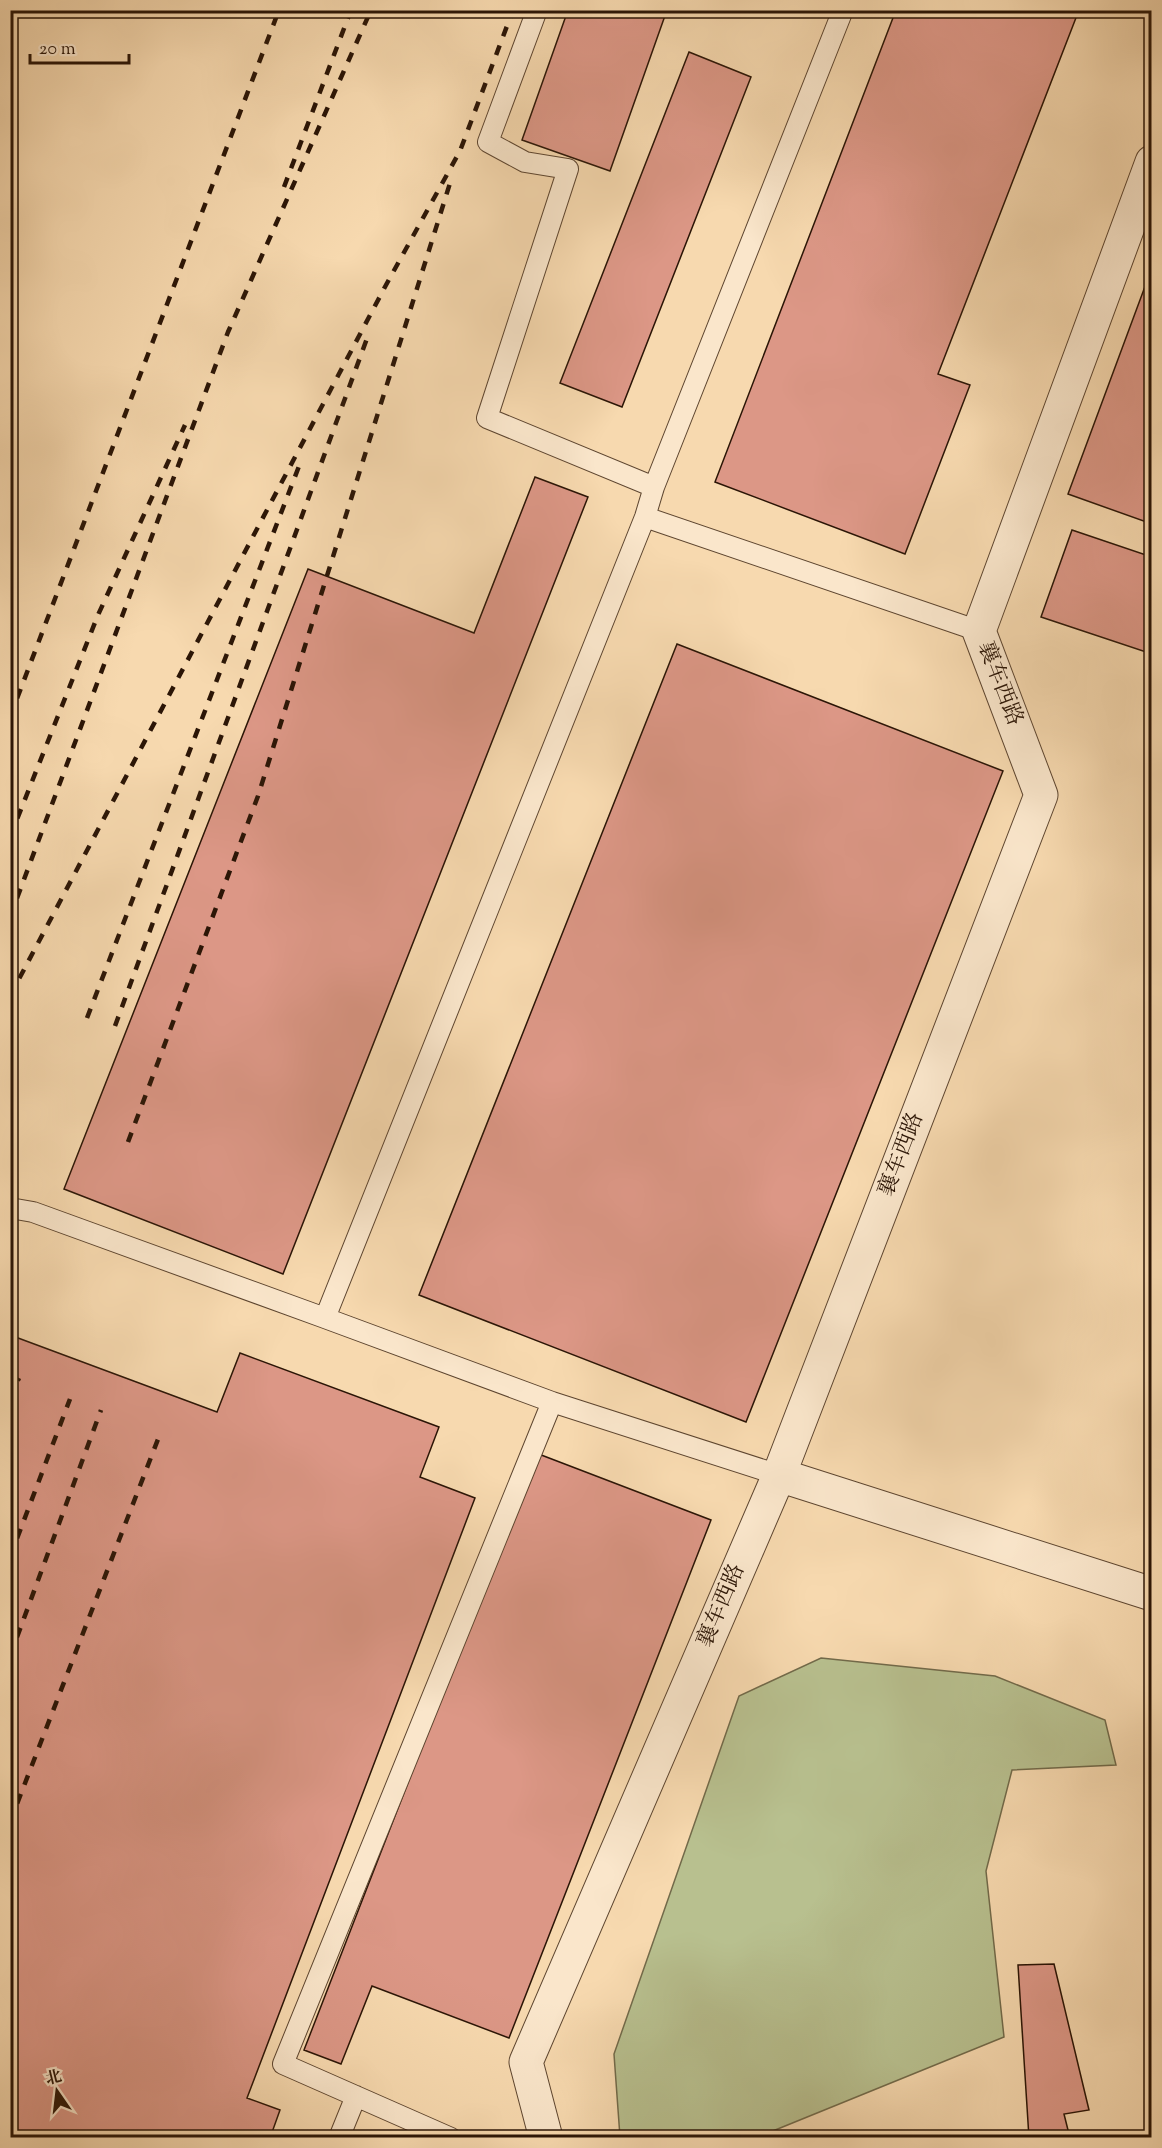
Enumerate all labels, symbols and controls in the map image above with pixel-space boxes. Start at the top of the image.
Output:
scale bar [30,27,129,65]
text: 20 m [39,37,76,63]
street label: 襄车西路 [968,637,1030,731]
street label: 襄车西路 [871,1108,933,1202]
street label: 襄车西路 [690,1559,754,1653]
north arrow [27,2061,87,2121]
text: 北 [43,2066,65,2092]

